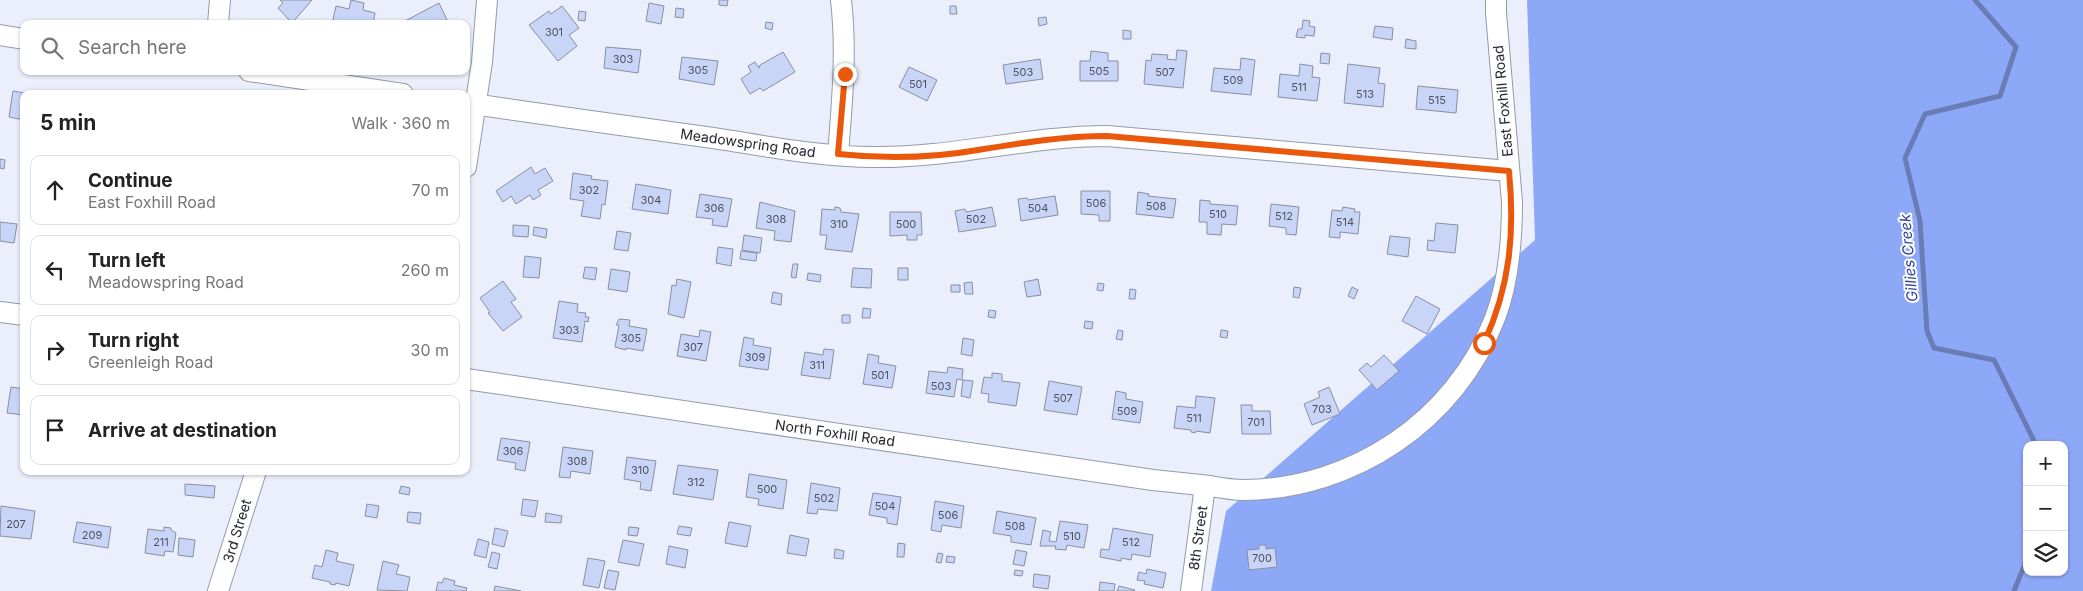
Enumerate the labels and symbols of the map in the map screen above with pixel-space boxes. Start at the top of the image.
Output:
house number: 301 [545,25,563,39]
street label: East Foxhill Road [1489,45,1516,157]
house number: 303 [613,52,633,66]
house number: 305 [688,63,709,77]
route end [834,63,857,86]
house number: 505 [1089,64,1109,78]
house number: 503 [1013,65,1033,79]
house number: 507 [1155,65,1175,79]
house number: 509 [1223,73,1243,87]
house number: 501 [909,77,927,91]
house number: 511 [1291,80,1307,94]
house number: 513 [1356,87,1374,101]
house number: 515 [1428,93,1446,107]
street label: Meadowspring Road [679,125,817,160]
house number: 302 [579,183,599,197]
house number: 304 [641,193,661,207]
house number: 506 [1086,196,1106,210]
house number: 508 [1146,199,1166,213]
house number: 306 [704,201,724,215]
house number: 504 [1028,201,1048,215]
house number: 510 [1209,207,1227,221]
house number: 512 [1275,209,1293,223]
house number: 308 [766,212,786,226]
house number: 502 [966,212,986,226]
water label: Gillies Creek [1895,212,1922,303]
house number: 514 [1336,215,1354,229]
house number: 310 [830,217,848,231]
house number: 500 [896,217,916,231]
house number: 303 [559,323,579,337]
house number: 305 [621,331,642,345]
route start [1473,332,1496,355]
house number: 307 [683,340,703,354]
house number: 309 [745,350,765,364]
house number: 311 [809,358,825,372]
house number: 501 [871,368,889,382]
house number: 503 [931,379,951,393]
house number: 507 [1053,391,1073,405]
house number: 703 [1312,402,1332,416]
house number: 509 [1117,404,1137,418]
house number: 511 [1186,411,1202,425]
house number: 701 [1247,415,1265,429]
street label: North Foxhill Road [774,416,896,449]
house number: 306 [503,444,523,458]
house number: 308 [567,454,587,468]
house number: 310 [631,463,649,477]
house number: 312 [687,475,705,489]
house number: 500 [757,482,777,496]
house number: 502 [814,491,834,505]
street label: 3rd Street [219,497,254,565]
house number: 504 [875,499,895,513]
street label: 8th Street [1185,504,1211,571]
house number: 506 [938,508,958,522]
house number: 207 [6,517,26,531]
house number: 508 [1005,519,1025,533]
house number: 209 [82,528,102,542]
house number: 510 [1063,529,1081,543]
house number: 211 [153,535,169,549]
house number: 512 [1122,535,1140,549]
house number: 700 [1252,551,1272,565]

